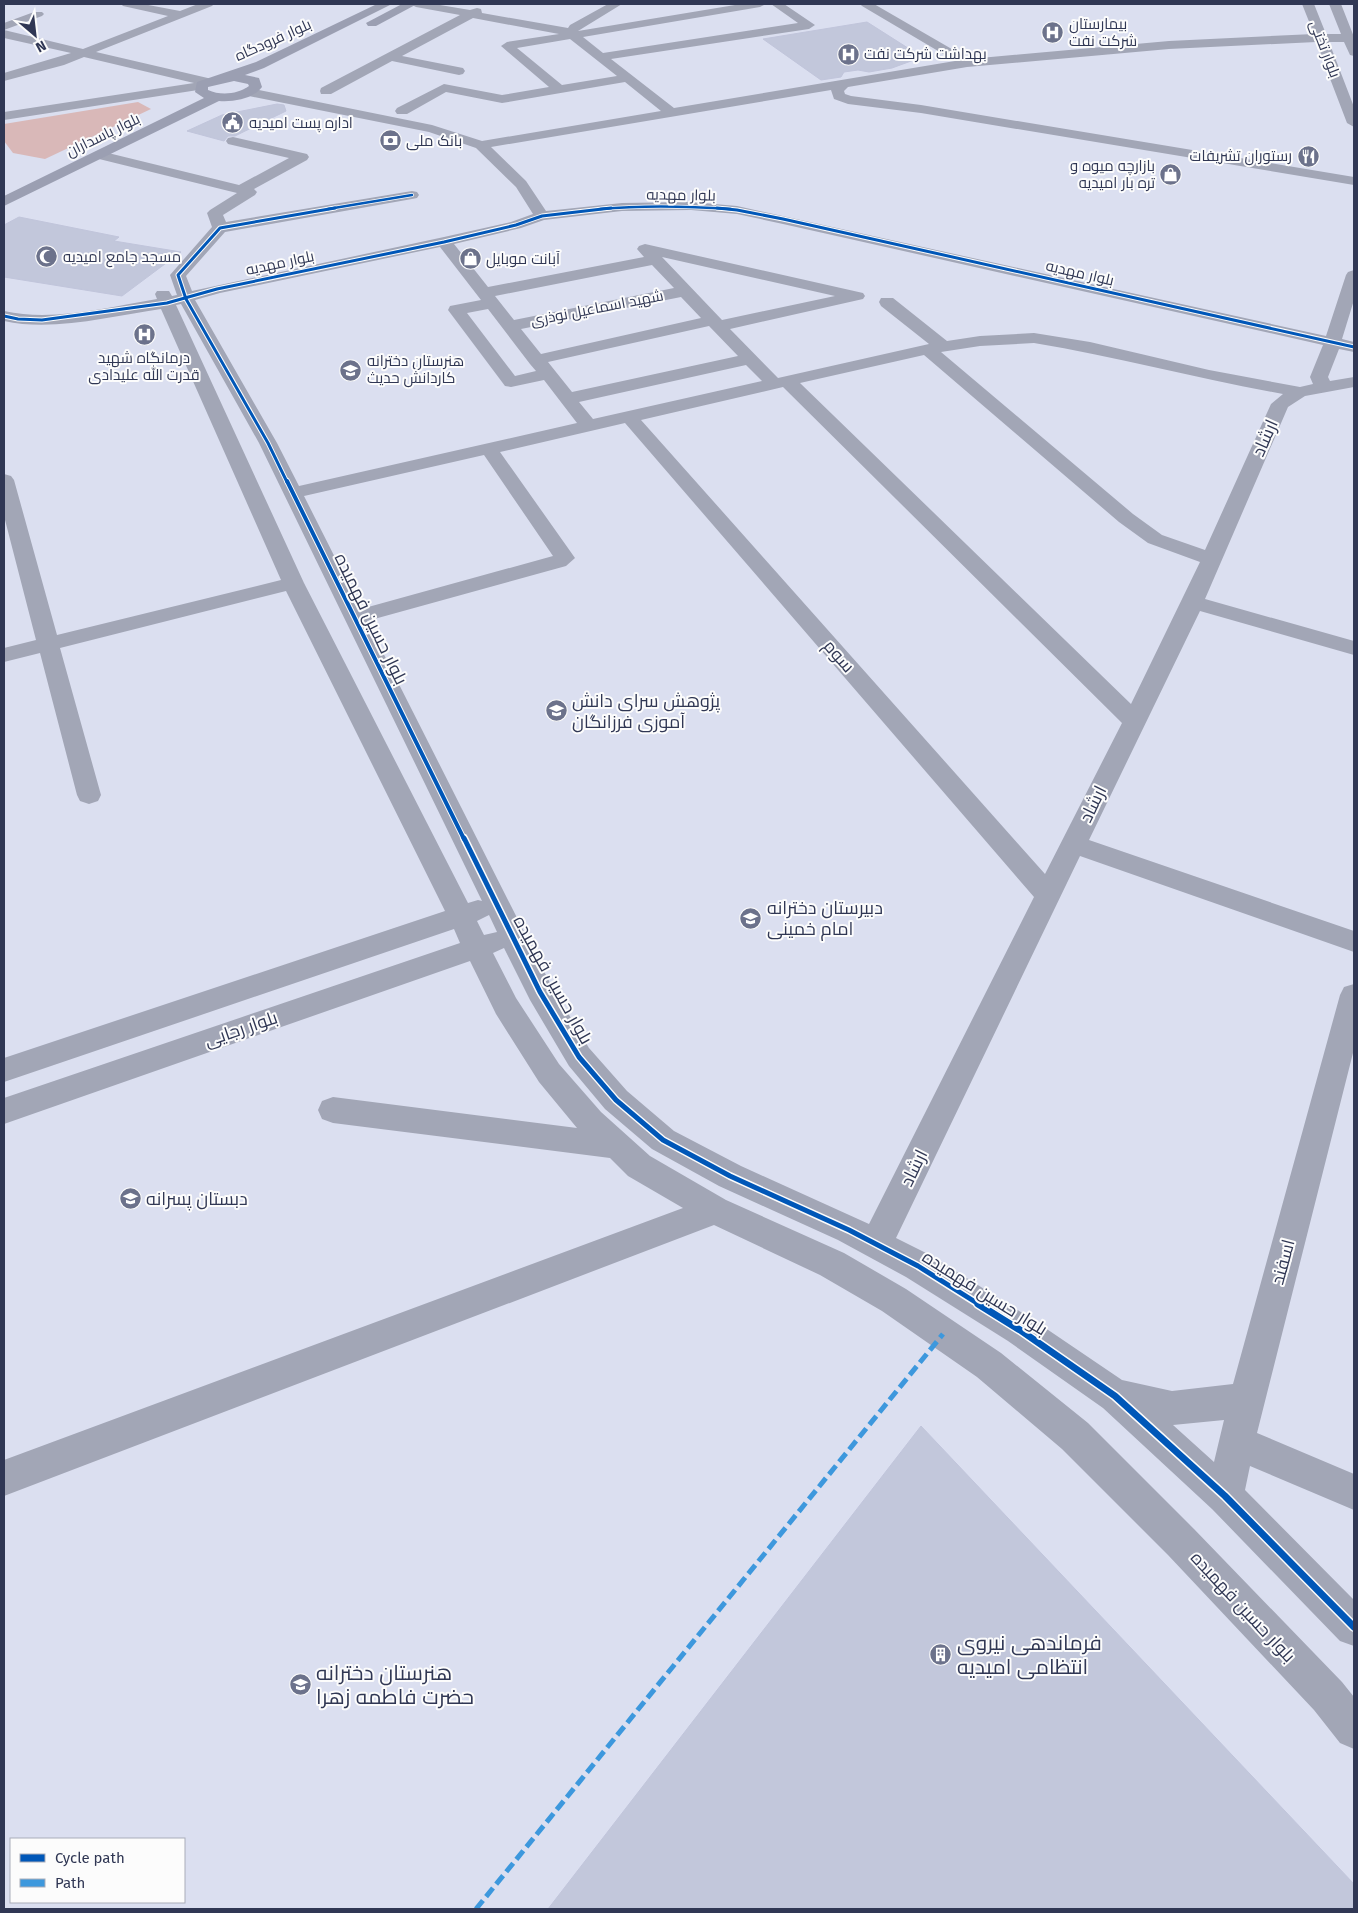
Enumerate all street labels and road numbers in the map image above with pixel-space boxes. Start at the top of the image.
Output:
street label: بلوار فرودگاه [232,15,314,65]
street label: بلوار تختی [1305,18,1344,81]
street label: بلوار پاسداران [63,109,143,162]
street label: بلوار مهدیه [646,185,716,206]
street label: بلوار مهدیه [244,247,316,280]
street label: بلوار مهدیه [1044,256,1116,291]
street label: شهید اسماعیل نوذری [529,286,665,331]
street label: ارشاد [1247,416,1283,460]
street label: بلوار حسین فهمیده [330,550,412,688]
street label: سوم [818,635,859,678]
street label: ارشاد [1075,782,1111,826]
street label: بلوار حسین فهمیده [509,912,597,1048]
street label: بلوار رجایی [202,1006,280,1052]
street label: ارشاد [896,1146,932,1190]
street label: اسفند [1266,1237,1300,1287]
street label: بلوار حسین فهمیده [918,1246,1052,1340]
street label: بلوار حسین فهمیده [1186,1547,1300,1667]

